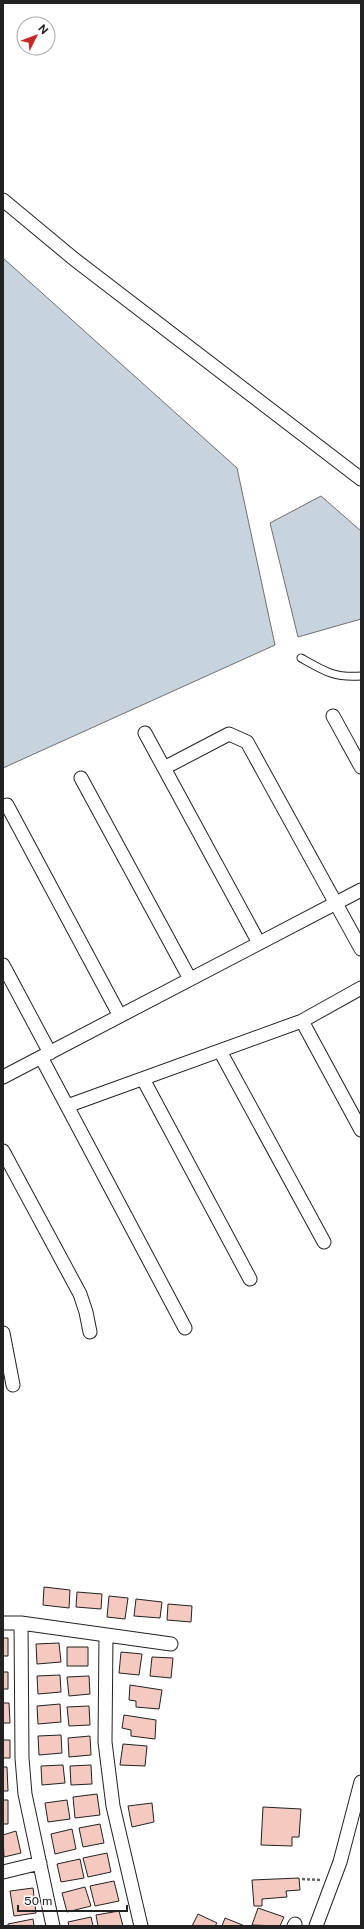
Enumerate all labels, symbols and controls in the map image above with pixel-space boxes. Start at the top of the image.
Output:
north arrow [16,16,56,56]
text: N [36,22,51,37]
scale bar [18,1887,127,1913]
text: 50 m [24,1894,52,1908]

